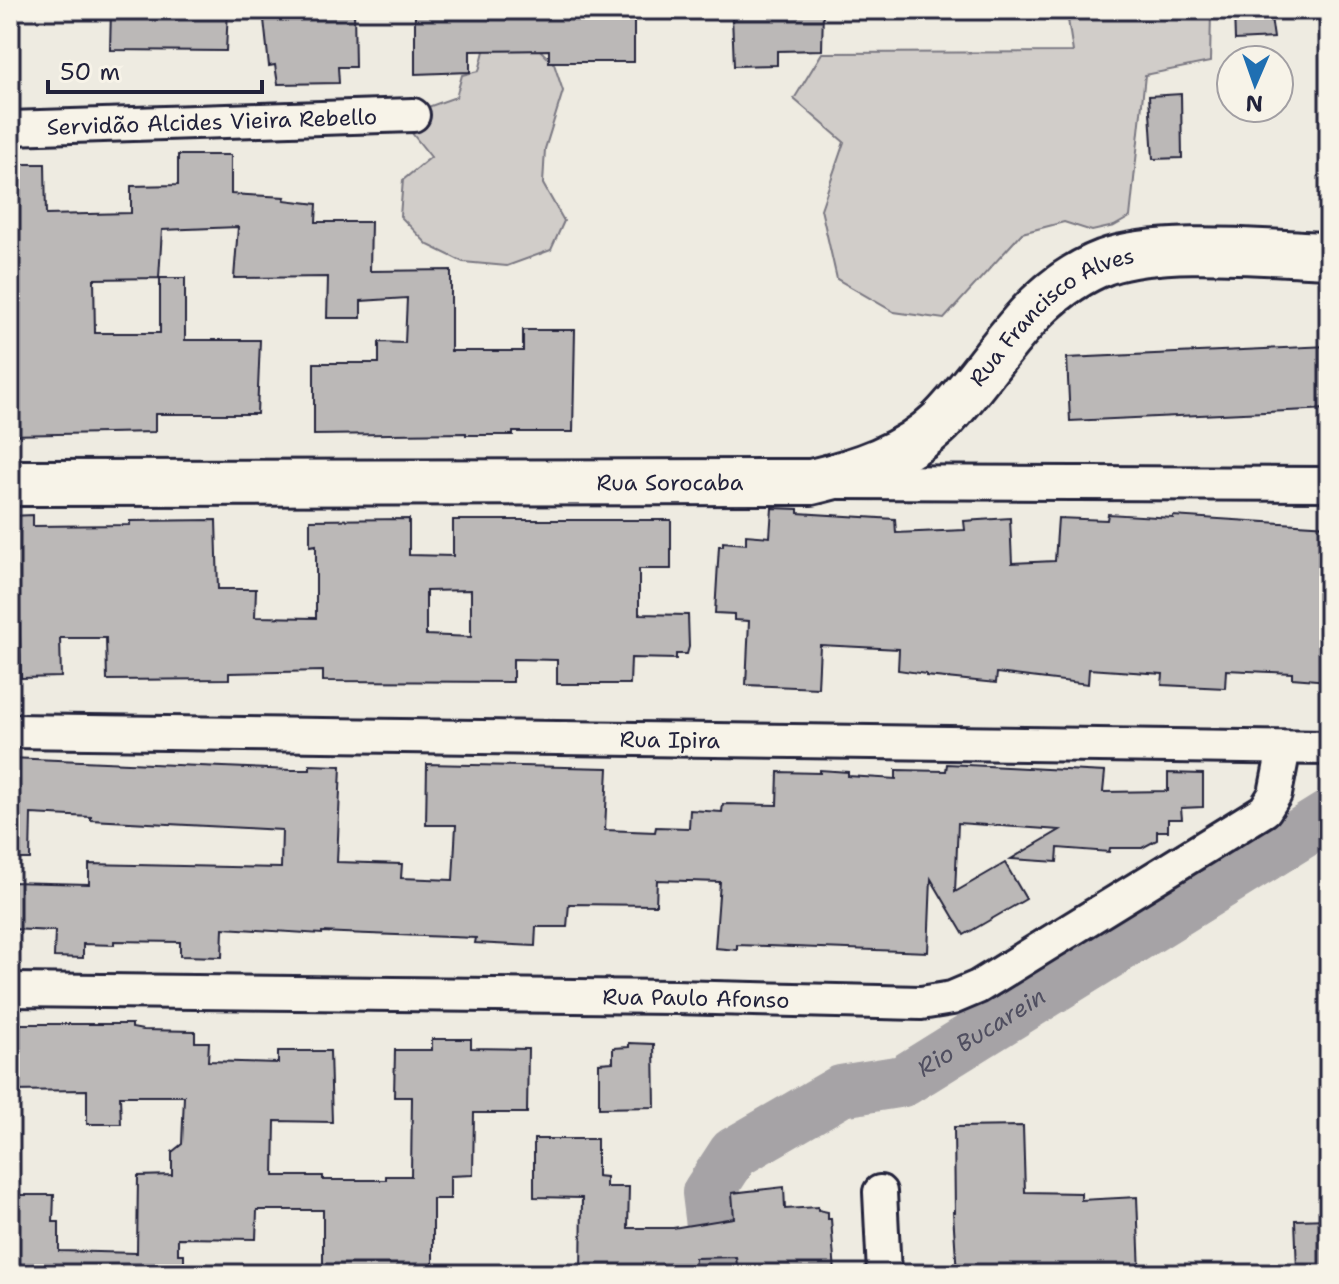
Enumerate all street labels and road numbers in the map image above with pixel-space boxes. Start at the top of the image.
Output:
street label: Servidão Alcides Vieira Rebello [46,102,378,142]
street label: Rua Francisco Alves [963,241,1137,392]
street label: Rua Sorocaba [597,468,744,497]
street label: Rua Ipira [620,725,721,755]
street label: Rua Paulo Afonso [602,982,790,1015]

